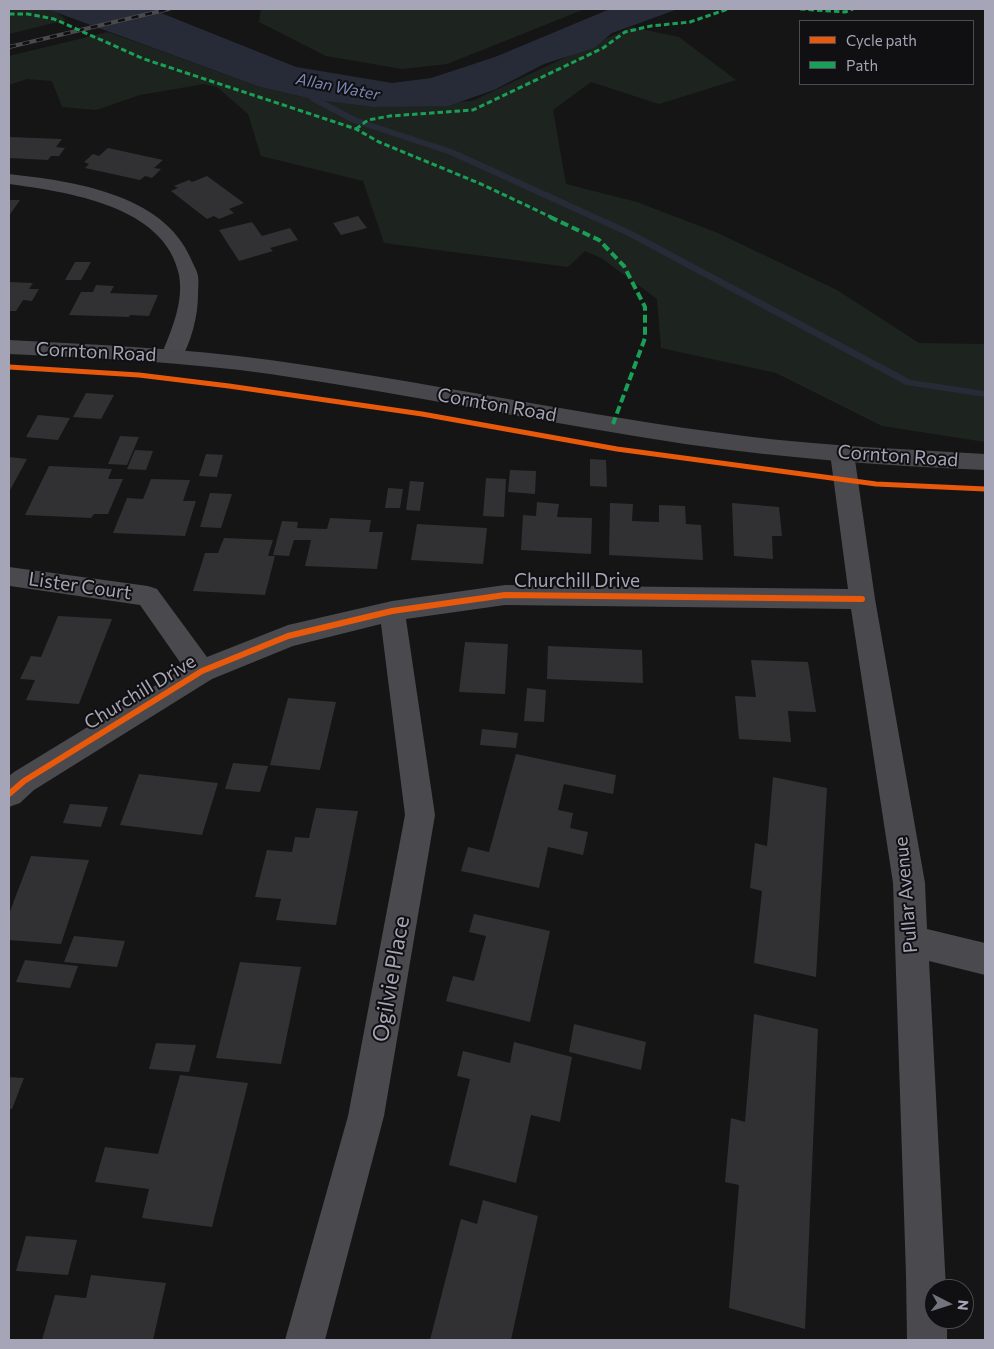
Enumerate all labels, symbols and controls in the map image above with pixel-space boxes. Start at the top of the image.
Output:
legend [799,20,974,85]
text: Cycle path [846,31,917,49]
text: Path [846,56,878,74]
water label: Allan Water [294,69,382,105]
street label: Cornton Road [35,337,157,367]
street label: Cornton Road [436,383,558,427]
street label: Cornton Road [837,440,959,472]
street label: Lister Court [27,568,133,604]
street label: Churchill Drive [514,570,640,592]
street label: Churchill Drive [80,650,200,734]
street label: Pullar Avenue [890,836,922,954]
street label: Ogilvie Place [367,914,415,1044]
north arrow [924,1279,974,1329]
text: N [955,1299,972,1311]

